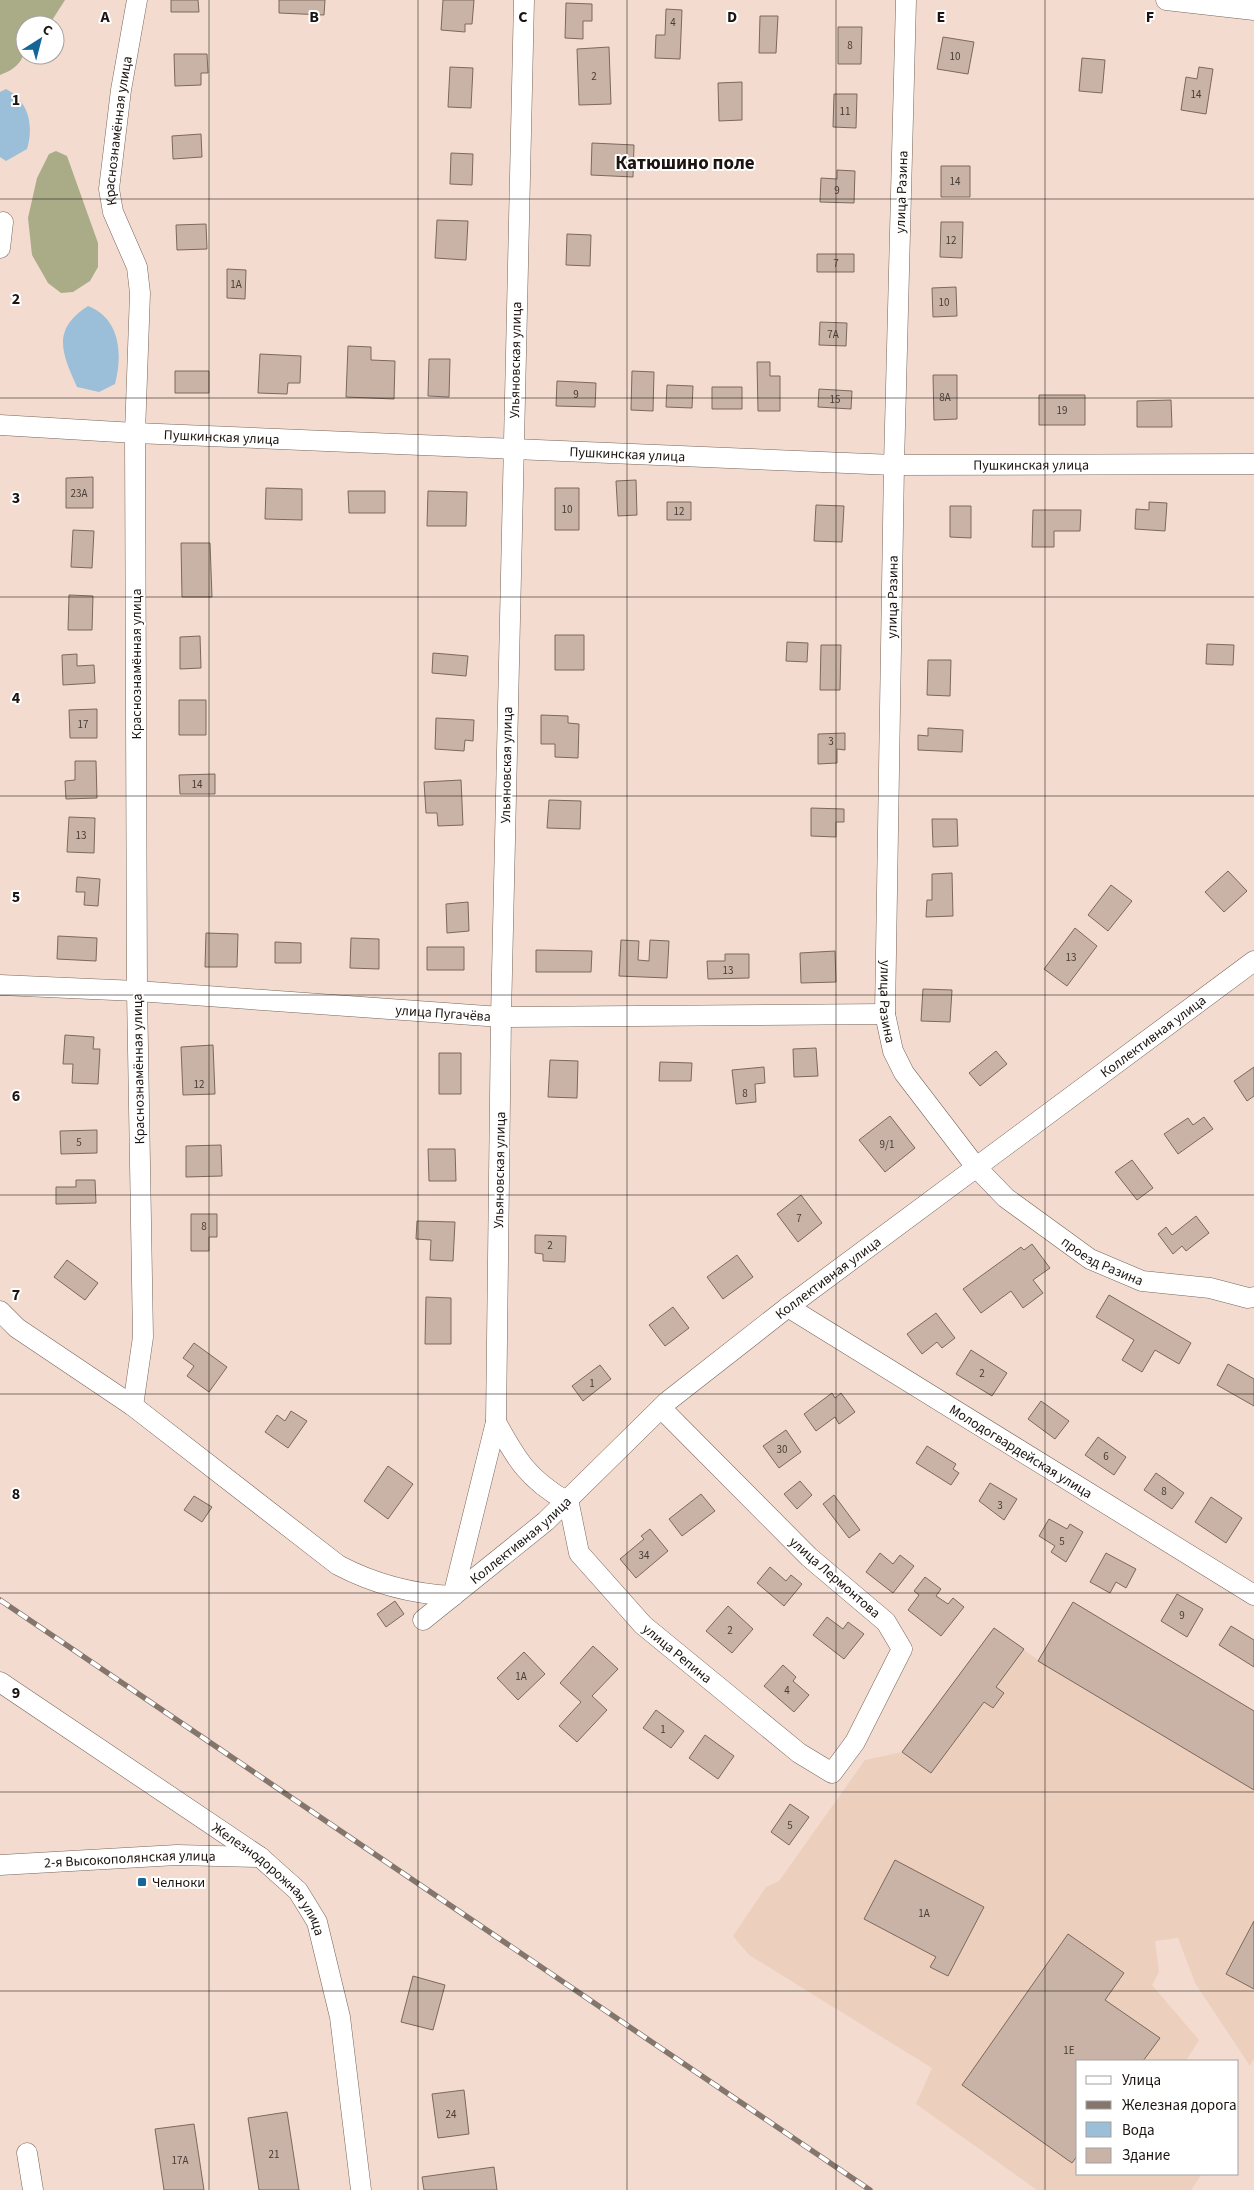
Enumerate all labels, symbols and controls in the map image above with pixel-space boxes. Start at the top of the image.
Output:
text: A [99,6,110,28]
text: B [309,6,319,28]
text: C [518,6,528,28]
text: D [727,6,737,28]
text: E [937,6,945,28]
text: F [1146,6,1154,28]
north arrow [15,15,65,65]
house number: 4 [670,15,676,30]
text: С [38,20,56,41]
house number: 8 [847,38,853,53]
house number: 10 [950,49,960,64]
street label: Краснознамённая улица [100,55,138,207]
house number: 2 [591,69,597,84]
house number: 14 [1191,87,1202,102]
text: 1 [12,89,20,111]
house number: 11 [840,104,850,119]
district label: Катюшино поле [615,150,755,177]
street label: улица Разина [891,150,913,234]
house number: 14 [950,174,961,189]
house number: 9 [834,183,840,198]
house number: 12 [946,233,956,248]
house number: 7 [833,256,839,271]
house number: 1А [230,277,242,292]
text: 2 [12,288,20,310]
house number: 10 [939,295,949,310]
street label: Ульяновская улица [505,301,527,419]
house number: 7А [827,327,839,342]
house number: 9 [573,387,579,402]
house number: 8А [939,390,951,405]
house number: 15 [830,392,840,407]
house number: 19 [1057,403,1067,418]
street label: Пушкинская улица [163,425,280,450]
street label: Пушкинская улица [569,442,686,467]
street label: Пушкинская улица [973,455,1089,476]
house number: 23А [71,486,87,501]
text: 3 [12,487,20,509]
house number: 10 [562,502,572,517]
house number: 12 [674,504,684,519]
street label: улица Разина [882,555,904,639]
street label: Краснознамённая улица [127,589,147,739]
text: 4 [12,687,21,709]
street label: Ульяновская улица [496,706,518,824]
house number: 17 [78,717,88,732]
house number: 3 [828,734,834,749]
house number: 14 [192,777,203,792]
house number: 13 [76,828,86,843]
text: 5 [12,886,20,908]
house number: 13 [1066,950,1076,965]
street label: улица Разина [874,960,900,1045]
house number: 13 [723,963,733,978]
street label: Коллективная улица [1096,991,1211,1083]
street label: Краснознамённая улица [128,993,150,1145]
street label: улица Пугачёва [395,1000,492,1027]
house number: 12 [194,1077,204,1092]
text: 6 [12,1085,20,1107]
house number: 8 [742,1086,748,1101]
street label: Ульяновская улица [489,1111,511,1229]
house number: 5 [76,1135,82,1150]
house number: 9/1 [880,1137,894,1152]
house number: 7 [796,1211,802,1226]
house number: 8 [201,1219,207,1234]
street label: Коллективная улица [771,1232,885,1324]
street label: проезд Разина [1057,1232,1146,1291]
house number: 2 [547,1238,553,1253]
text: 7 [12,1284,20,1306]
house number: 2 [979,1366,985,1381]
house number: 1 [589,1376,595,1391]
street label: Молодогвардейская улица [945,1400,1096,1504]
house number: 30 [777,1442,787,1457]
house number: 6 [1103,1449,1109,1464]
text: 8 [12,1483,20,1505]
house number: 8 [1161,1484,1167,1499]
street label: Коллективная улица [466,1492,576,1589]
house number: 3 [997,1498,1003,1513]
street label: улица Лермонтова [784,1532,884,1623]
house number: 5 [1059,1534,1065,1549]
house number: 34 [639,1548,650,1563]
house number: 9 [1179,1608,1185,1623]
street label: улица Репина [638,1619,716,1689]
house number: 2 [727,1623,733,1638]
house number: 1А [515,1669,527,1684]
text: 9 [12,1682,20,1704]
house number: 4 [784,1683,790,1698]
house number: 1 [660,1722,666,1737]
street label: Железнодорожная улица [208,1818,329,1938]
house number: 5 [787,1818,793,1833]
street label: 2-я Высокополянская улица [44,1846,216,1873]
place label: Челноки [152,1873,205,1893]
marker: Челноки [136,1876,148,1888]
house number: 1А [918,1906,930,1921]
house number: 1Е [1063,2043,1075,2058]
legend [1076,2060,1239,2175]
text: Улица [1122,2070,1161,2091]
text: Железная дорога [1122,2095,1237,2116]
house number: 24 [446,2107,457,2122]
text: Вода [1122,2120,1155,2141]
text: Здание [1122,2145,1170,2166]
house number: 21 [269,2147,279,2162]
house number: 17А [172,2153,188,2168]

